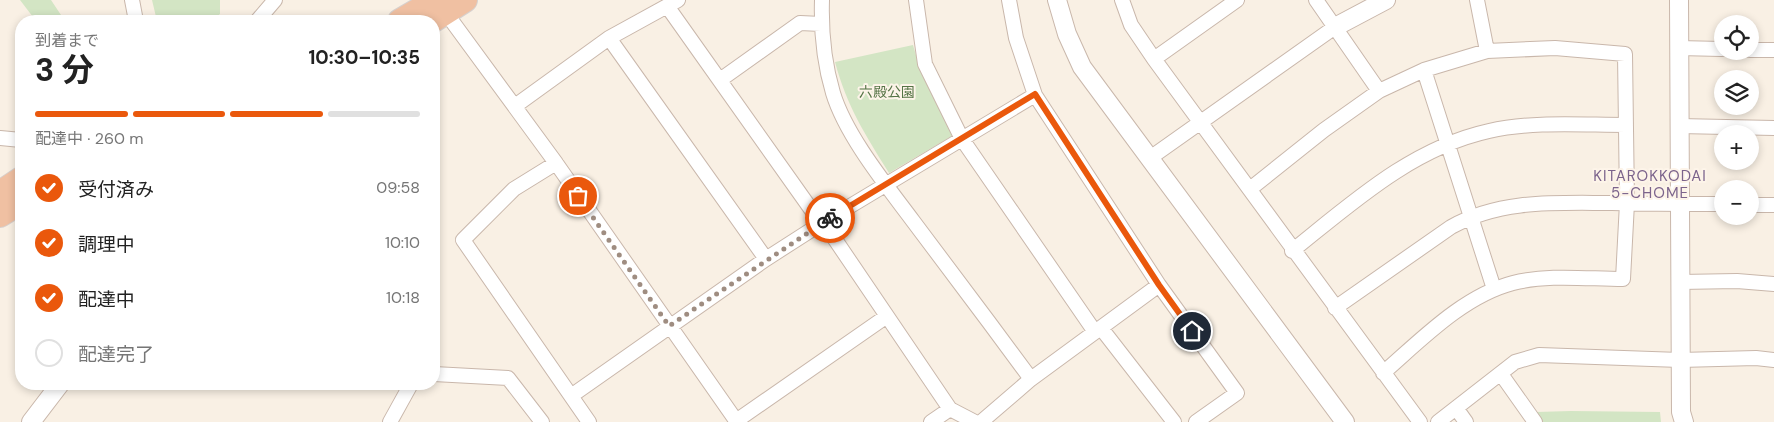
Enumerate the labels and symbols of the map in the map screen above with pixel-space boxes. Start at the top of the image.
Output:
park label: 六殿公園 [859,83,915,101]
district label: KITAROKKODAI 5-CHOME [1593,166,1707,203]
pin [557,175,599,217]
courier [805,193,855,243]
pin [1171,310,1213,352]

